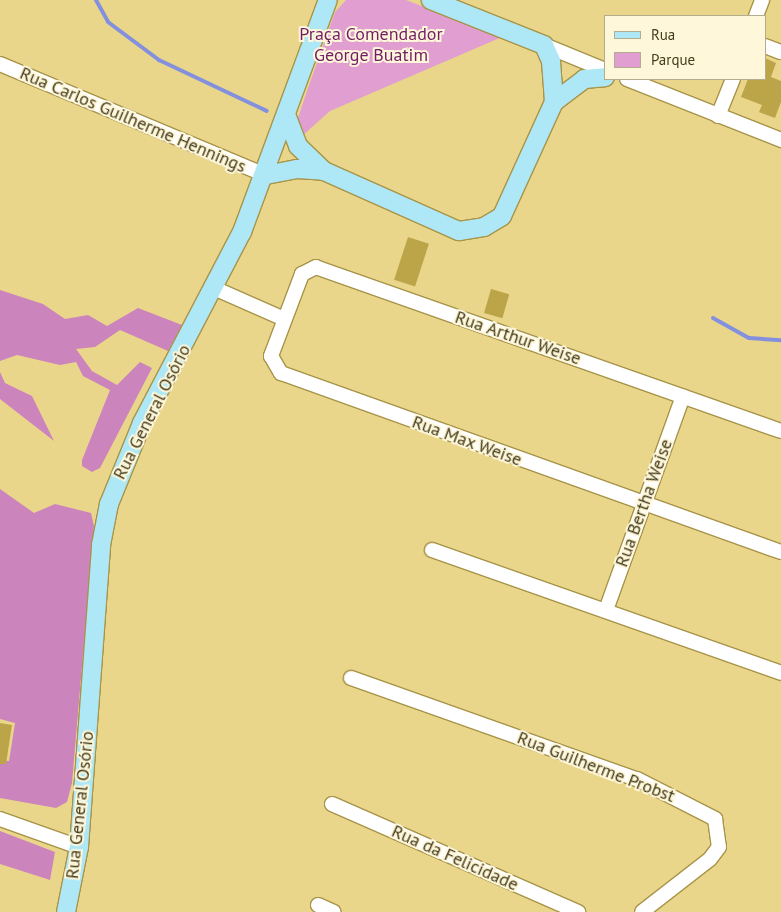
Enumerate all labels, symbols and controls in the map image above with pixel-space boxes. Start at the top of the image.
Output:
legend [604,15,766,80]
park label: Praça Comendador George Buatim [299,24,443,66]
text: Rua [651,25,675,44]
text: Parque [651,50,695,69]
street label: Rua Carlos Guilherme Hennings [17,62,249,178]
street label: Rua Arthur Weise [452,306,584,370]
street label: Rua General Osório [109,341,195,483]
street label: Rua Max Weise [409,411,525,471]
street label: Rua Bertha Weise [611,436,677,570]
street label: Rua Guilherme Probst [514,727,678,807]
street label: Rua General Osório [62,730,98,880]
street label: Rua da Felicidade [388,820,522,896]

